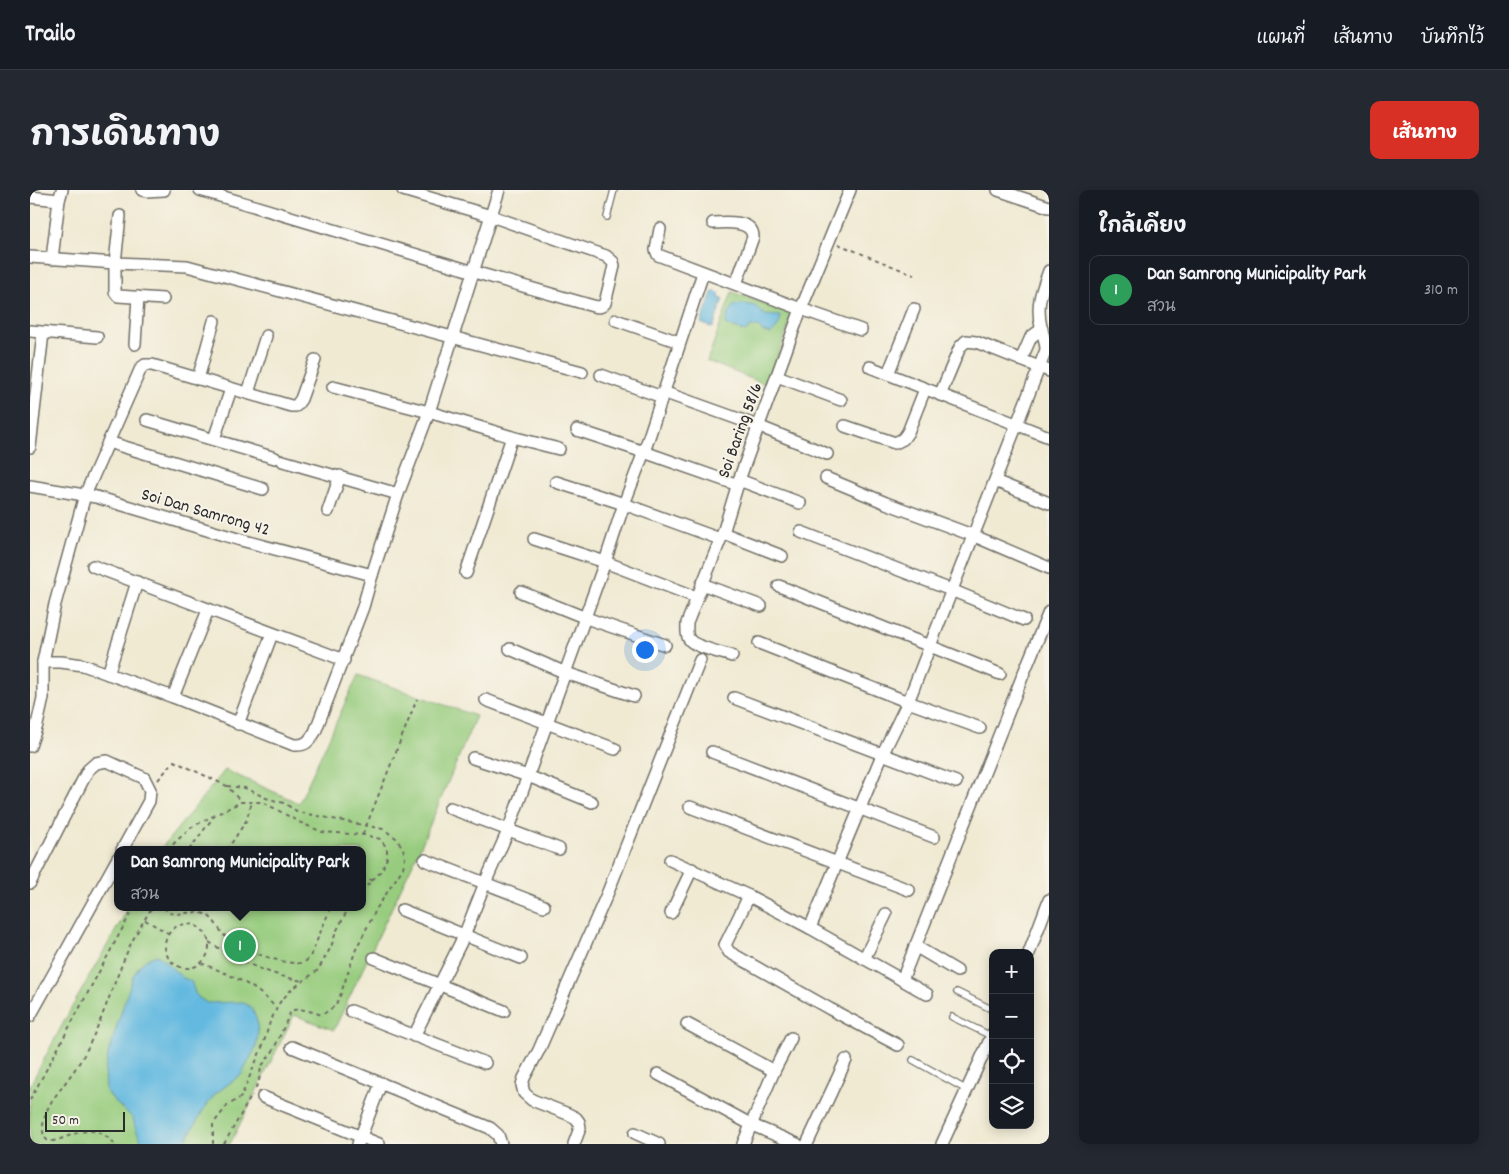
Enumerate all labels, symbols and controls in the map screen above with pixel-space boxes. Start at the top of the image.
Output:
text: Trailo [25,18,76,52]
text: แผนที่ [1257,27,1305,52]
text: เส้นทาง [1333,27,1393,52]
text: บันทึกไว้ [1421,27,1484,52]
button: เส้นทาง [1370,101,1479,159]
text: การเดินทาง [30,113,220,163]
text: ใกล้เคียง [1099,213,1186,243]
text: Dan Samrong Municipality Park [1147,262,1366,289]
text: 1 [1114,279,1118,302]
text: 310 m [1424,279,1458,302]
text: สวน [1147,296,1176,319]
street label: Soi Baring 58/6 [712,380,770,482]
street label: Soi Dan Samrong 42 [138,483,273,544]
your location [632,637,658,663]
popup [114,846,366,911]
text: Dan Samrong Municipality Park [131,850,349,877]
text: สวน [131,884,159,907]
pin: 1 [224,927,256,965]
map controls [989,949,1034,1129]
button: + [989,949,1034,994]
button: − [989,994,1034,1039]
button: locate [989,1039,1034,1084]
button: layers [989,1084,1034,1129]
scale bar [45,1109,125,1132]
text: 50 m [52,1111,79,1131]

